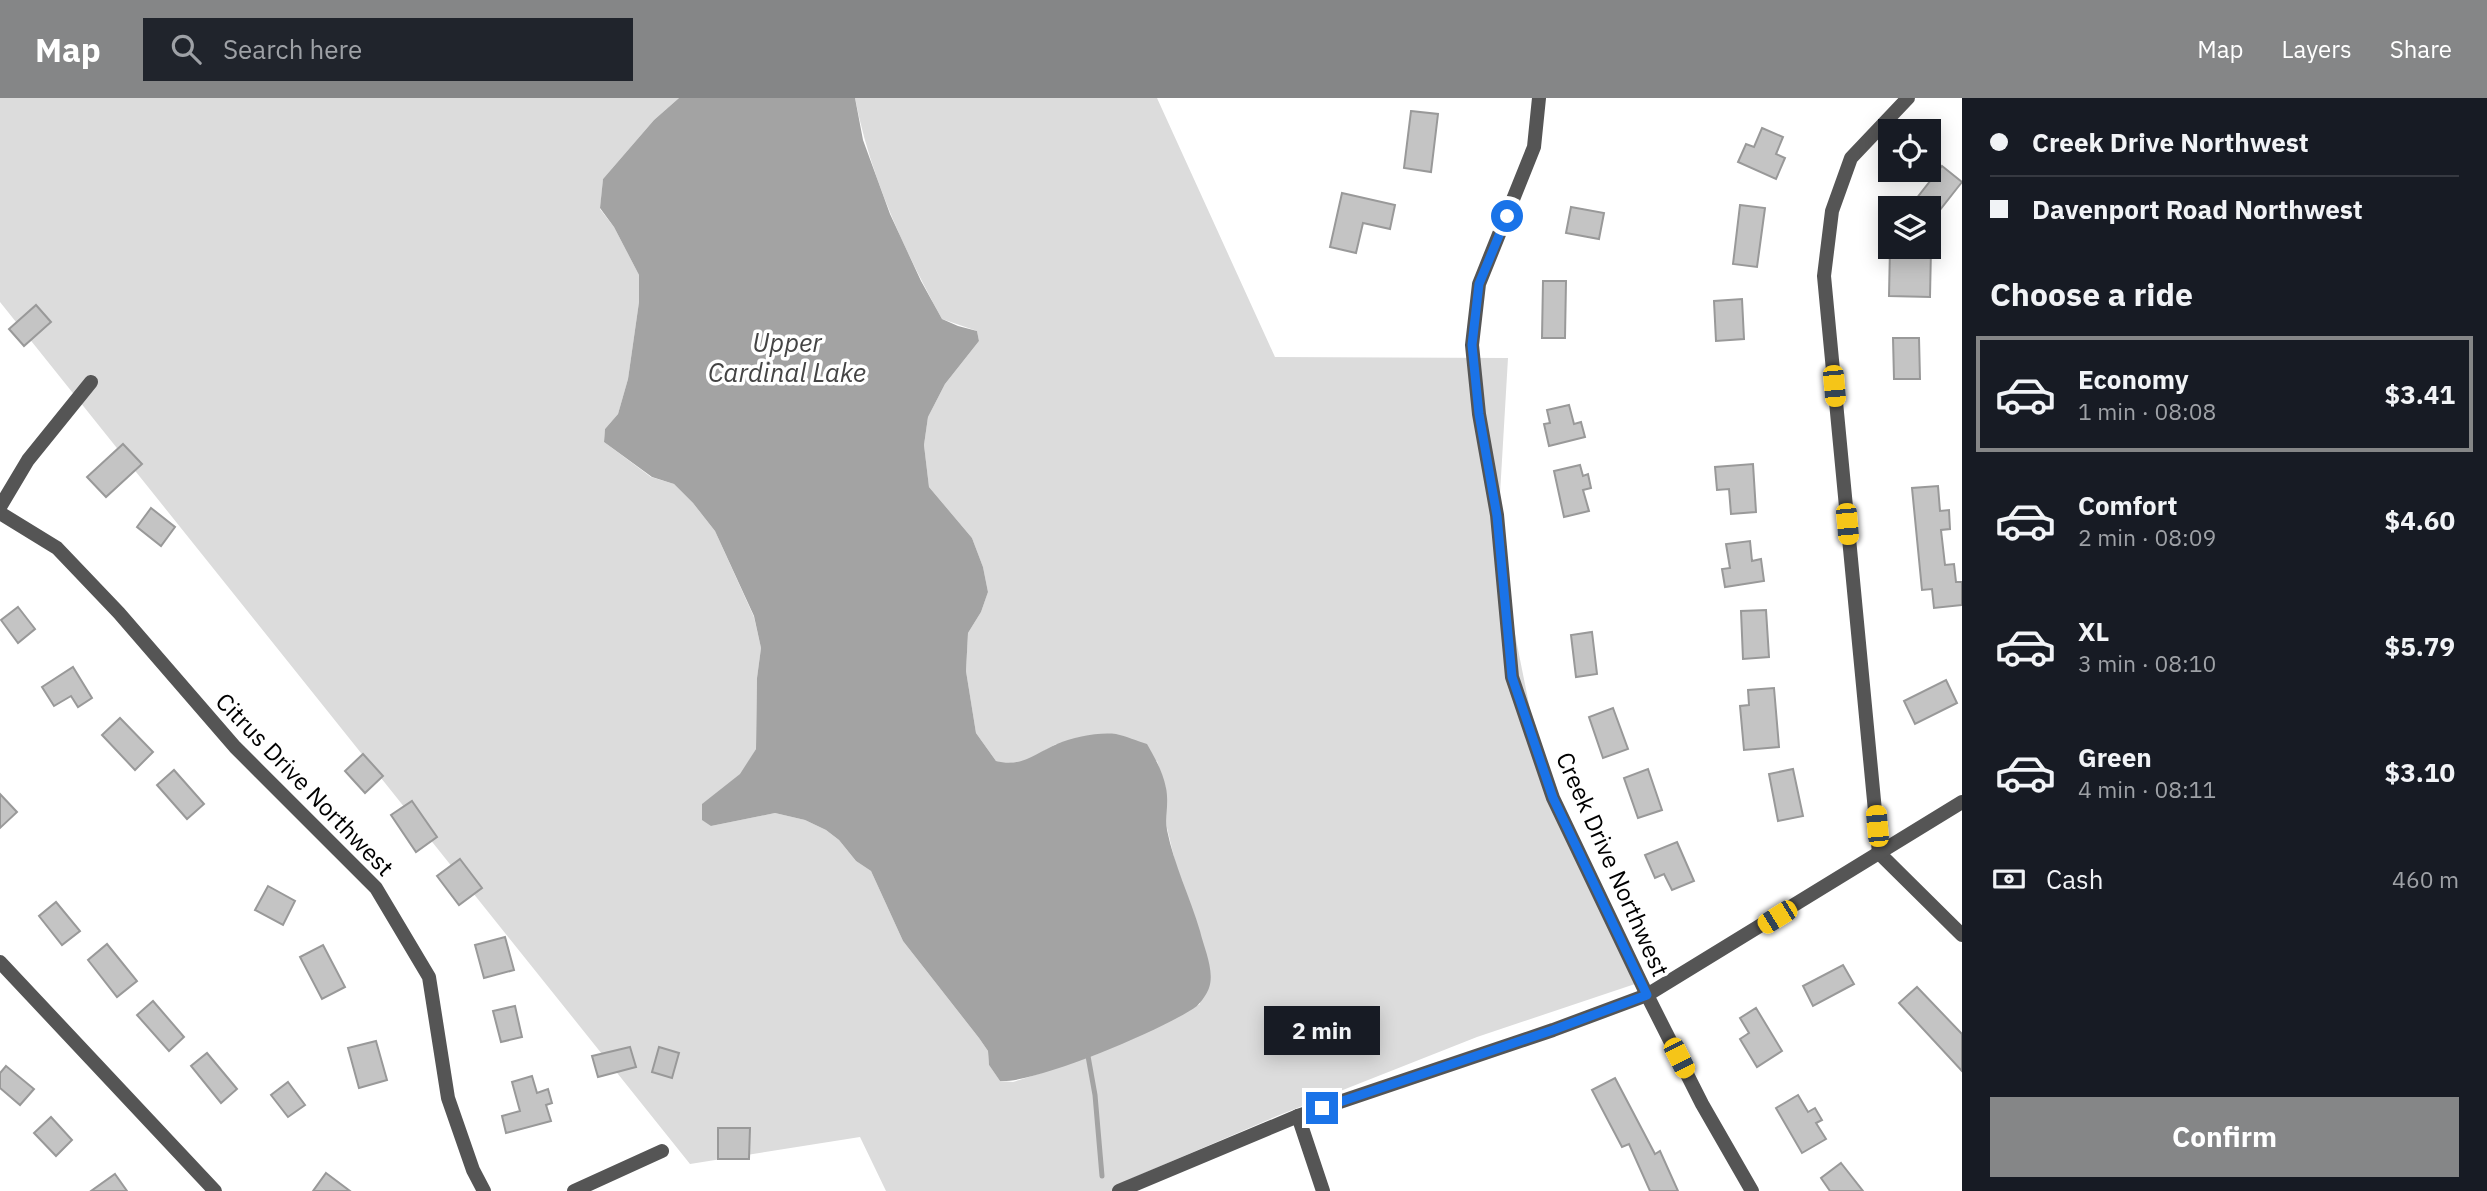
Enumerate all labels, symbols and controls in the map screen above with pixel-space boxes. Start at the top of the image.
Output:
search box [143,18,633,81]
text: Map [35,28,101,71]
icon: search [167,30,205,68]
text: Search here [223,32,362,66]
text: Map [2197,33,2244,65]
text: Layers [2282,33,2352,65]
text: Share [2390,33,2452,65]
map controls [1878,119,1941,259]
button: locate [1878,119,1941,182]
text: Creek Drive Northwest [2032,125,2309,159]
text: Davenport Road Northwest [2032,192,2363,226]
button: layers [1878,196,1941,259]
route start [1491,200,1523,232]
text: Choose a ride [1990,273,2193,315]
water label: Upper Cardinal Lake [708,325,866,389]
text: Economy [2078,362,2189,396]
icon: car [1994,363,2057,426]
car [1822,364,1847,408]
text: $3.41 [2385,377,2455,411]
text: 1 min · 08:08 [2078,396,2216,426]
text: Comfort [2078,488,2177,522]
icon: car [1994,489,2057,552]
car [1835,502,1860,546]
text: $4.60 [2385,503,2455,537]
text: 2 min · 08:09 [2078,522,2216,552]
text: XL [2078,614,2109,648]
icon: car [1994,615,2057,678]
text: $5.79 [2385,629,2455,663]
text: 3 min · 08:10 [2078,648,2216,678]
street label: Citrus Drive Northwest [209,685,401,883]
text: Green [2078,740,2152,774]
icon: car [1994,741,2057,804]
street label: Creek Drive Northwest [1549,747,1677,981]
text: $3.10 [2385,755,2455,789]
text: 4 min · 08:11 [2078,774,2216,804]
car [1865,804,1890,848]
icon: cash [1990,860,2028,898]
text: Cash [2046,862,2103,896]
text: 460 m [2392,864,2459,894]
car [1754,897,1801,937]
callout: 2 min [1264,1006,1380,1056]
text: 2 min [1292,1015,1352,1045]
car [1661,1035,1698,1081]
route end [1306,1092,1338,1124]
button: Confirm [1990,1097,2459,1177]

